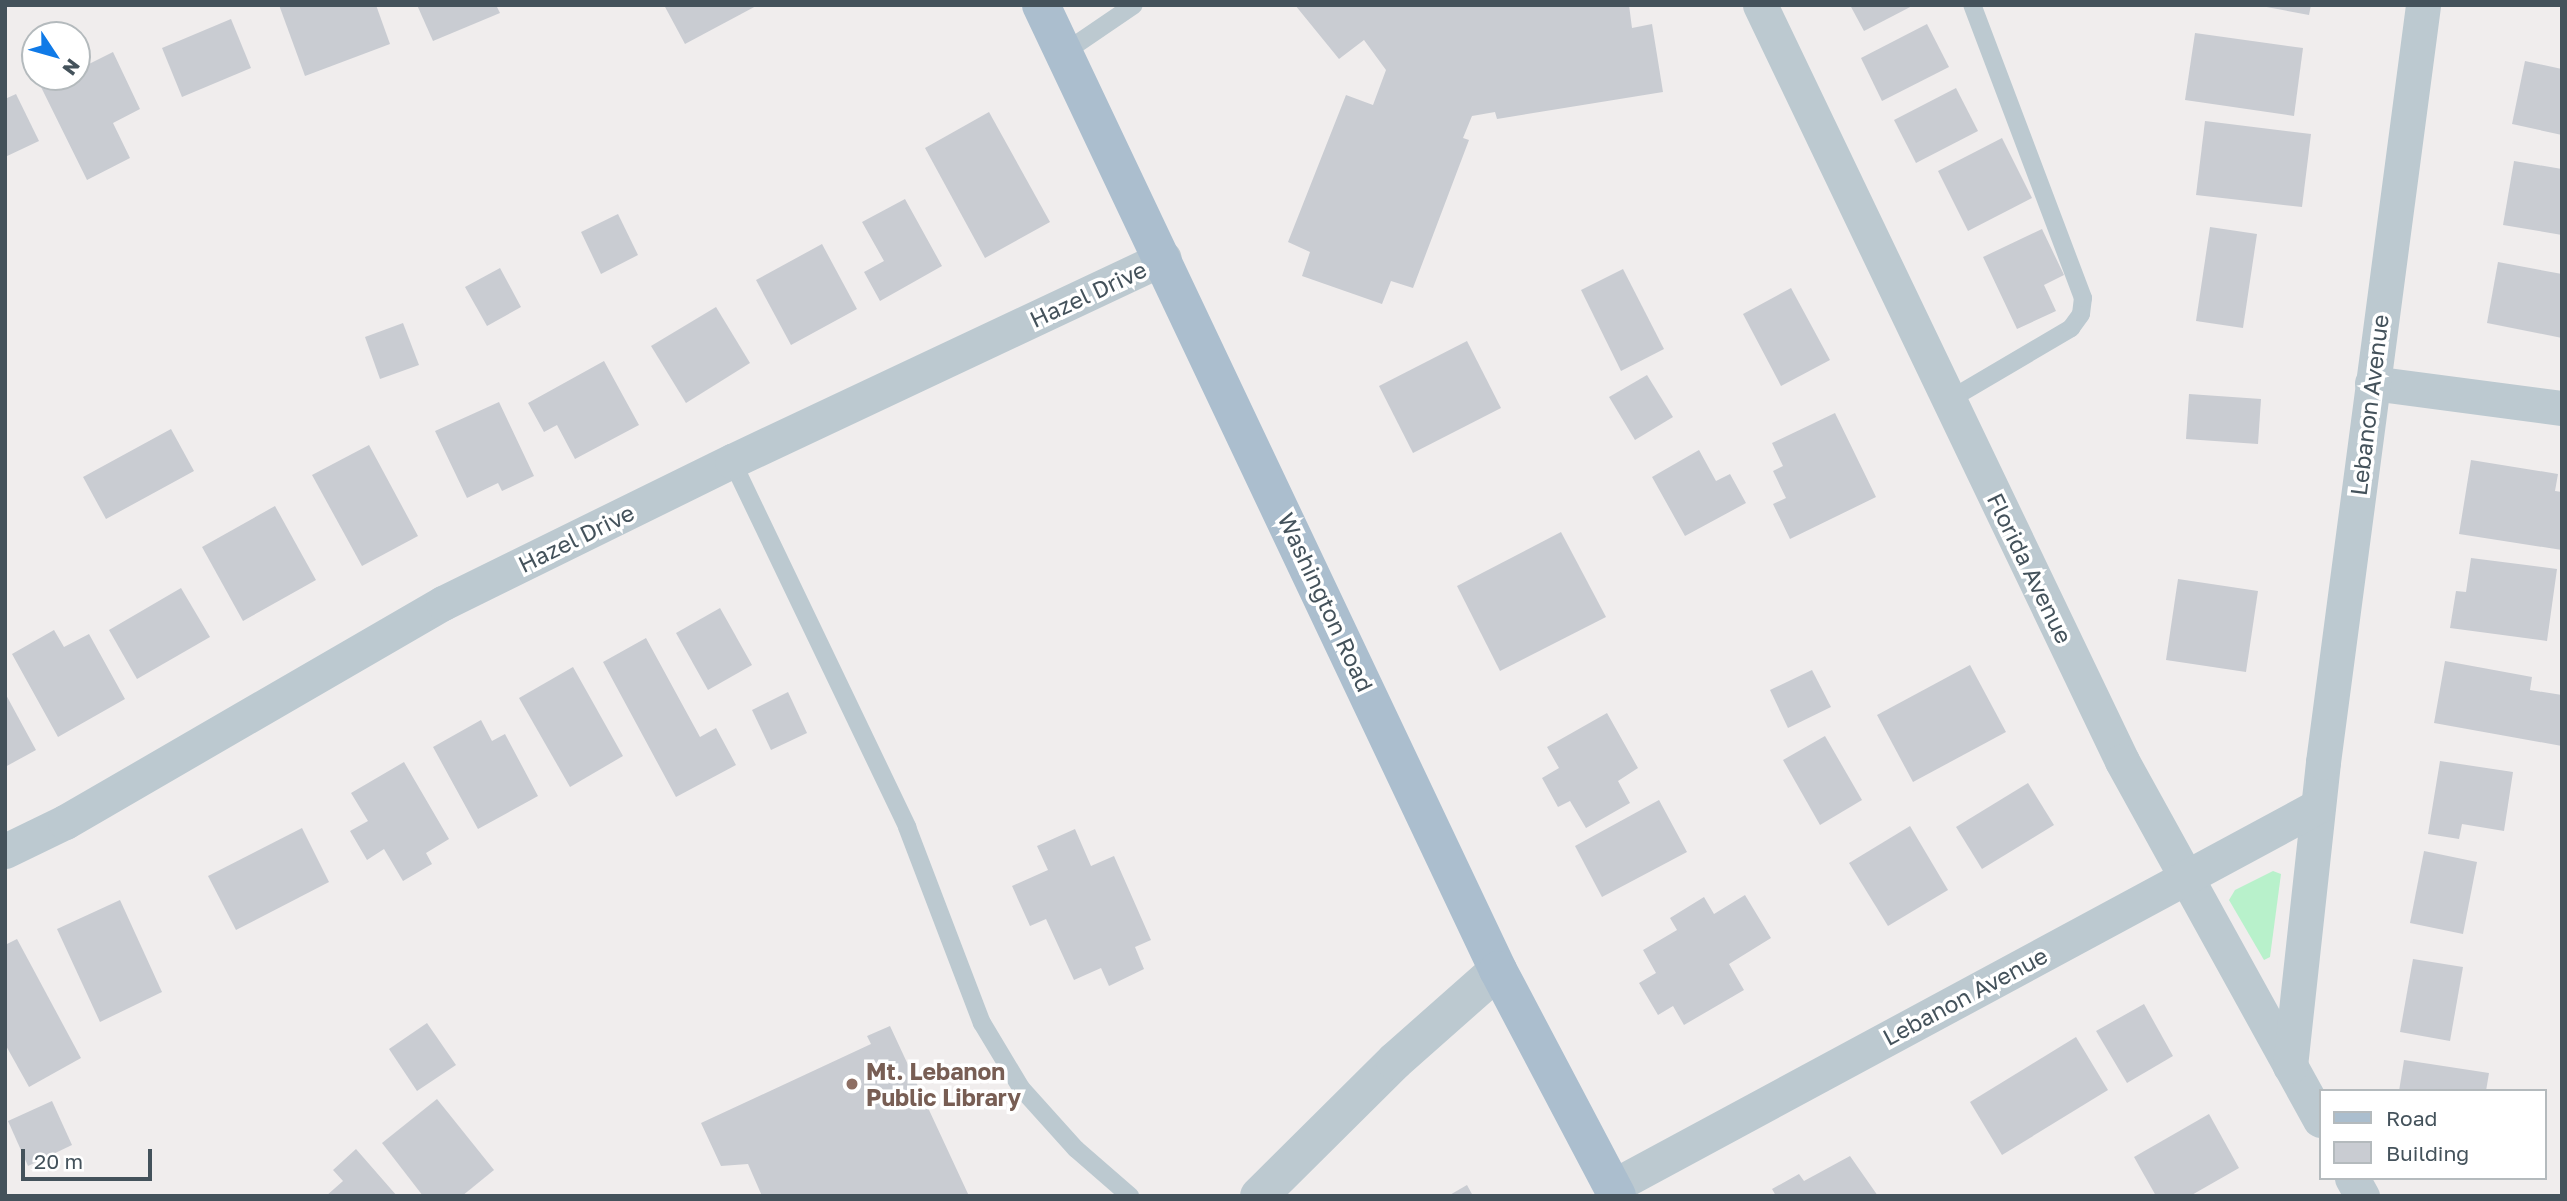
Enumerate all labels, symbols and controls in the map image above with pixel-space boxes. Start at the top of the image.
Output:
north arrow [21,21,91,91]
text: N [58,55,85,80]
street label: Hazel Drive [1025,255,1151,333]
street label: Lebanon Avenue [2344,313,2394,497]
street label: Florida Avenue [1982,488,2078,648]
street label: Hazel Drive [513,498,639,578]
street label: Washington Road [1272,508,1380,696]
street label: Lebanon Avenue [1878,941,2052,1051]
place label: Mt. Lebanon Public Library [866,1057,1021,1111]
marker: Mt. Lebanon Public Library [844,1076,860,1092]
legend [2318,1089,2546,1180]
text: Road [2386,1105,2437,1131]
scale bar [24,1134,156,1178]
text: Building [2386,1140,2469,1166]
text: 20 m [34,1148,83,1174]

